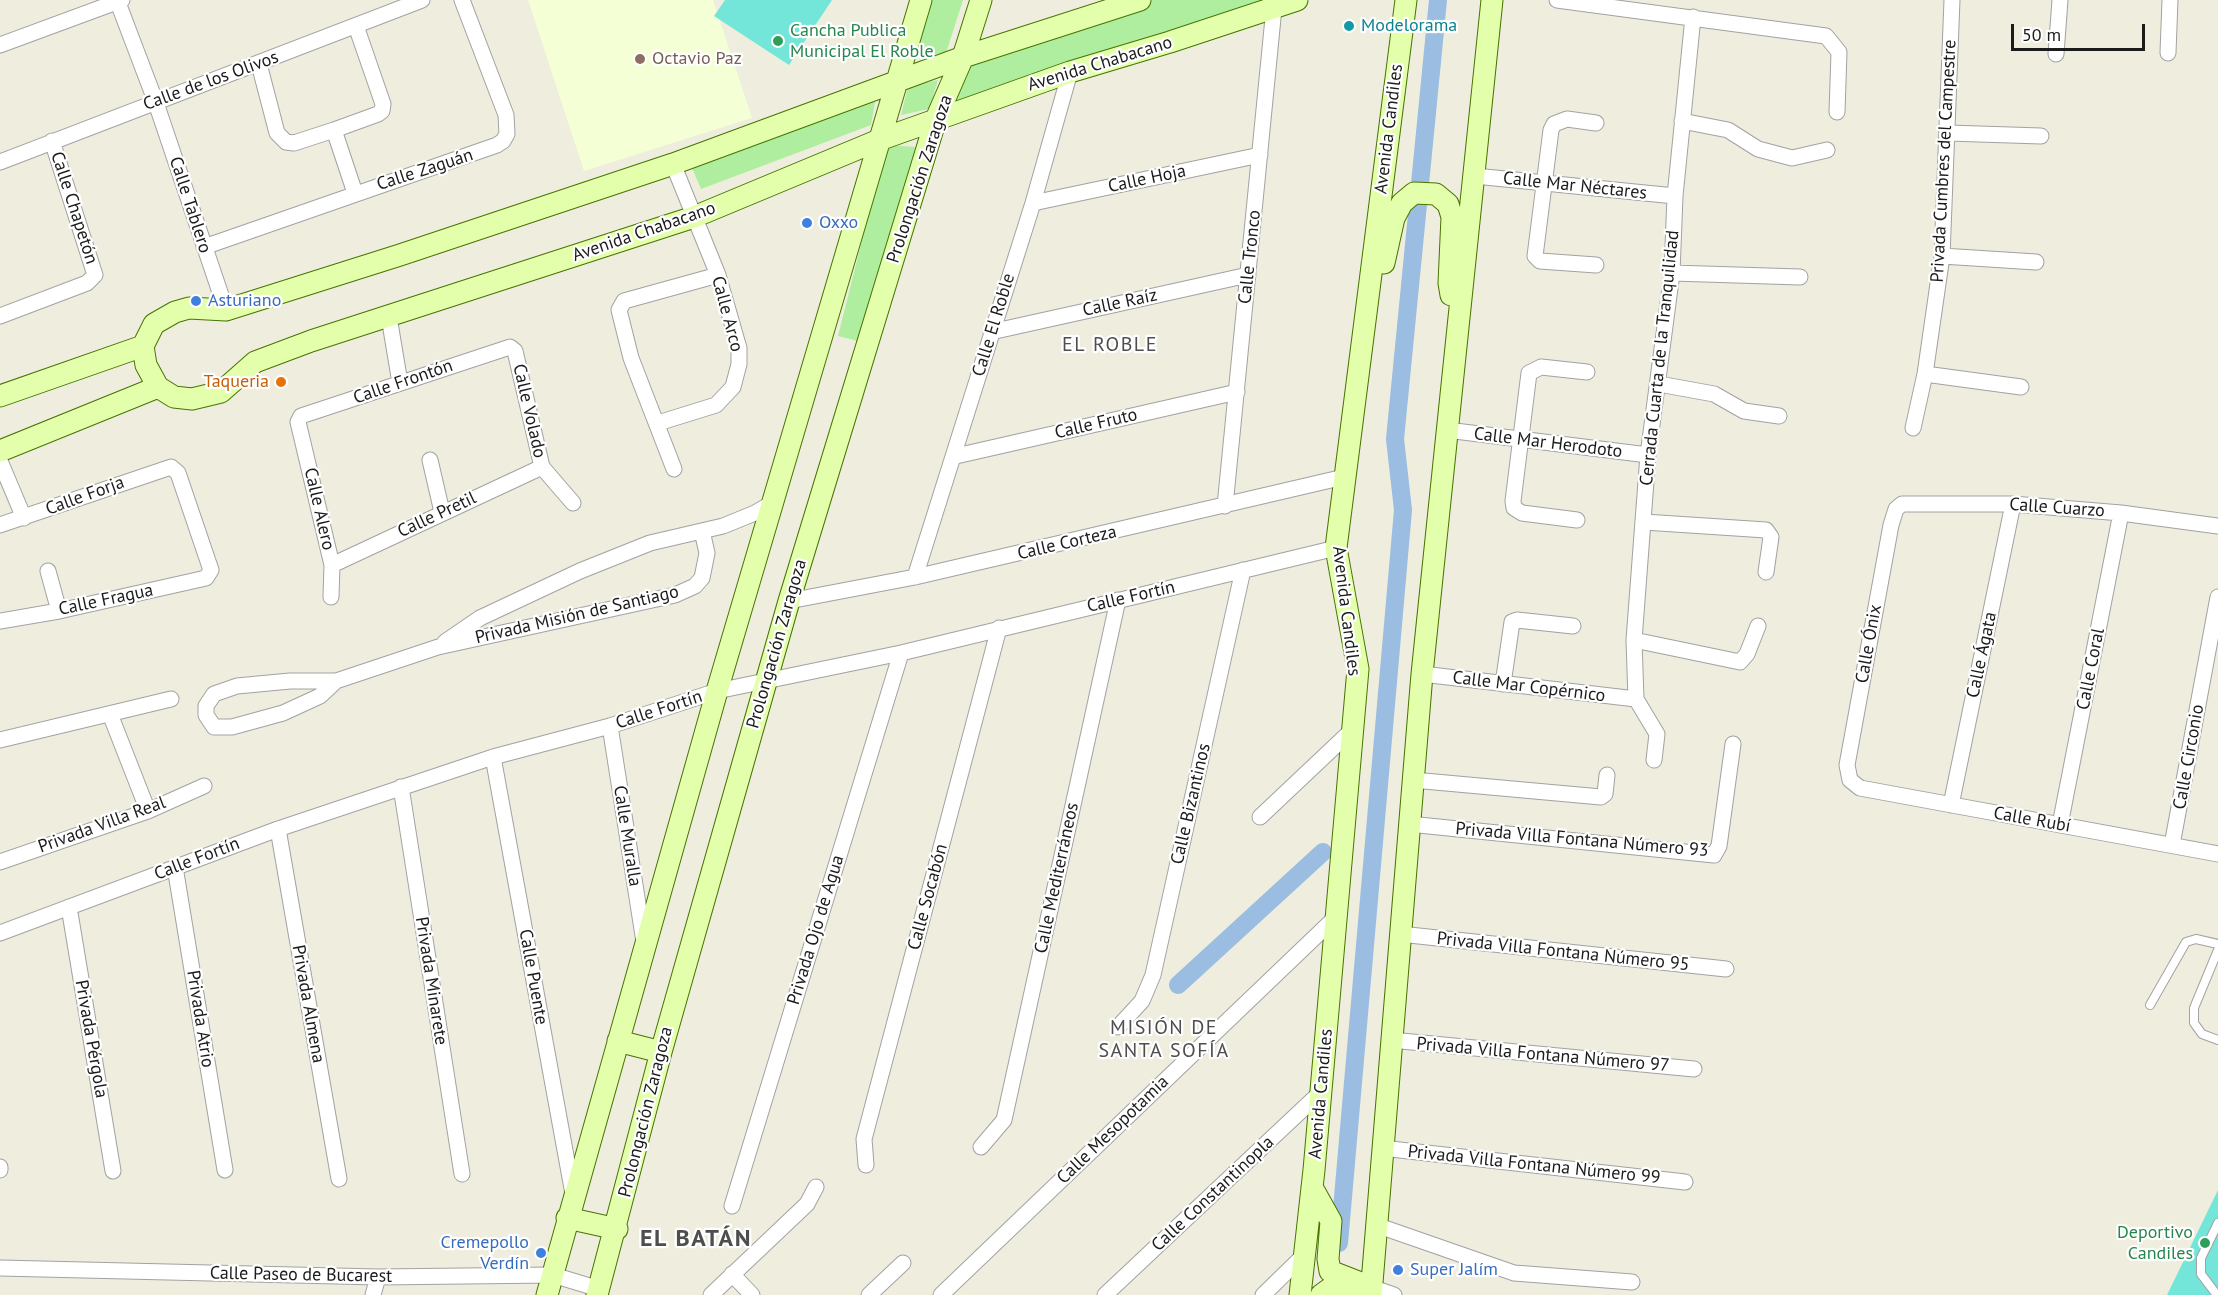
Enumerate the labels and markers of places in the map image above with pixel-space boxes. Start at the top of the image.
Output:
place label: Modelorama [1361,15,1457,37]
marker: Modelorama [1342,19,1356,33]
place label: Cancha Publica Municipal El Roble [790,20,934,63]
marker: Cancha Publica Municipal El Roble [771,34,785,48]
place label: Octavio Paz [652,48,742,70]
marker: Octavio Paz [633,52,647,66]
place label: Oxxo [819,212,858,234]
marker: Oxxo [800,216,814,230]
place label: Asturiano [208,290,281,312]
marker: Asturiano [189,294,203,308]
place label: Taqueria [204,371,269,393]
marker: Taqueria [274,375,288,389]
place label: Deportivo Candiles [2117,1222,2193,1264]
place label: Cremepollo Verdín [440,1232,529,1274]
marker: Deportivo Candiles [2198,1236,2212,1250]
marker: Cremepollo Verdín [534,1246,548,1260]
place label: Super Jalím [1410,1259,1498,1281]
marker: Super Jalím [1391,1263,1405,1277]

